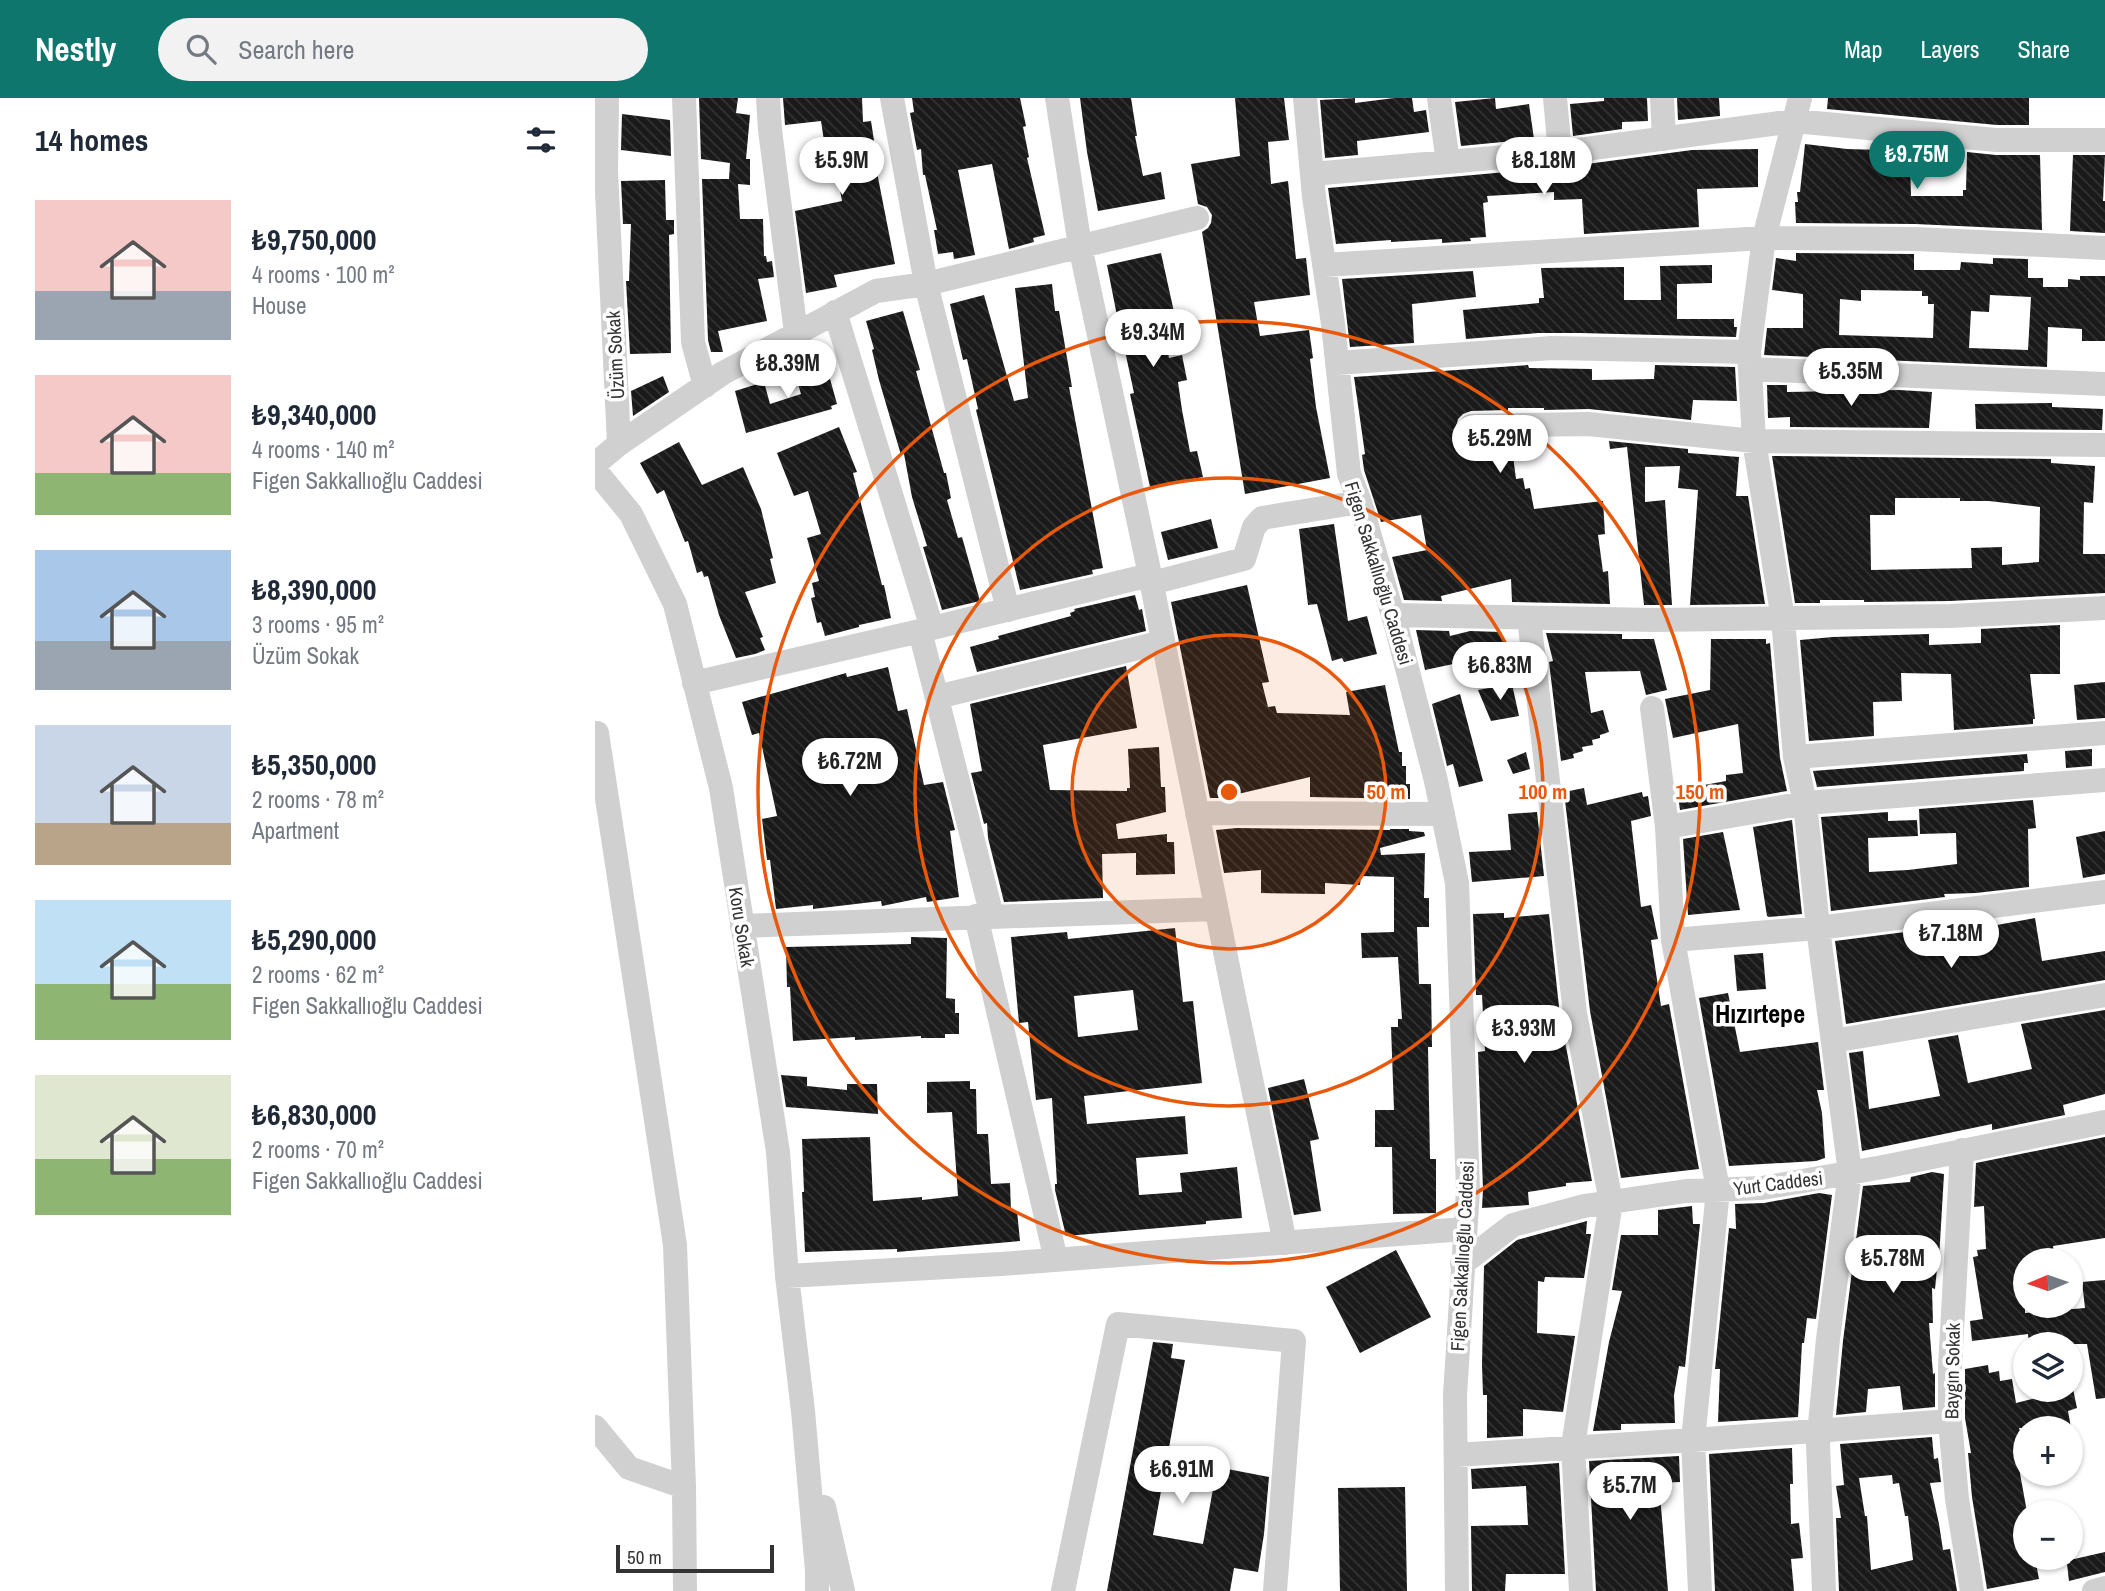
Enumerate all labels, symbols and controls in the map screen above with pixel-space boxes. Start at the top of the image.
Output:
search box [158,18,648,81]
text: Nestly [35,27,116,71]
icon: search [182,30,220,68]
text: Search here [238,32,354,67]
text: Map [1844,33,1882,65]
text: Layers [1920,33,1979,65]
text: Share [2017,33,2070,65]
text: 14 homes [35,120,149,160]
icon: filters [522,121,560,159]
pin: ₺9.75M [1860,132,1974,191]
pin: ₺5.9M [793,138,891,197]
pin: ₺8.18M [1487,138,1601,197]
text: ₺9.75M [1885,138,1949,169]
text: ₺5.9M [815,144,869,175]
text: ₺8.18M [1512,144,1576,175]
text: ₺9,750,000 [252,219,376,259]
icon: home [91,228,175,312]
text: 4 rooms · 100 m² [252,259,395,290]
text: House [252,290,307,321]
street label: Üzüm Sokak [600,310,630,400]
pin: ₺9.34M [1096,310,1210,369]
text: ₺9.34M [1121,316,1185,347]
pin: ₺8.39M [731,341,845,400]
text: ₺8.39M [756,347,820,378]
pin: ₺5.35M [1794,348,1908,408]
text: ₺5.35M [1819,355,1883,386]
text: ₺9,340,000 [252,394,376,434]
icon: home [91,403,175,487]
pin: ₺5.29M [1443,416,1557,475]
text: ₺5.29M [1468,422,1532,453]
text: 4 rooms · 140 m² [252,434,395,465]
text: Figen Sakkallıoğlu Caddesi [252,465,483,496]
street label: Figen Sakkallıoğlu Caddesi [1339,478,1419,668]
text: ₺8,390,000 [252,569,376,609]
icon: home [91,578,175,662]
text: 3 rooms · 95 m² [252,609,384,640]
text: Üzüm Sokak [252,640,359,671]
pin: ₺6.83M [1443,642,1557,702]
text: ₺6.83M [1468,649,1532,680]
pin: ₺6.72M [793,738,907,798]
text: ₺5,350,000 [252,744,376,784]
text: ₺6.72M [818,745,882,776]
icon: home [91,753,175,837]
text: 50 m [1366,777,1406,806]
text: 100 m [1519,777,1567,806]
text: 150 m [1676,777,1724,806]
centre of rings [1217,780,1241,804]
text: 2 rooms · 78 m² [252,784,384,815]
text: Apartment [252,815,339,846]
street label: Koru Sokak [723,885,761,969]
pin: ₺7.18M [1894,910,2008,970]
text: ₺7.18M [1919,917,1983,948]
text: ₺5,290,000 [252,919,376,959]
icon: home [91,928,175,1012]
text: 2 rooms · 62 m² [252,959,384,990]
text: Figen Sakkallıoğlu Caddesi [252,990,483,1021]
district label: Hızırtepe [1715,996,1805,1031]
pin: ₺3.93M [1467,1006,1581,1065]
text: ₺3.93M [1492,1012,1556,1043]
text: ₺6,830,000 [252,1094,376,1134]
icon: home [91,1103,175,1187]
text: 2 rooms · 70 m² [252,1134,384,1165]
street label: Figen Sakkallıoğlu Caddesi [1444,1160,1480,1352]
text: Figen Sakkallıoğlu Caddesi [252,1165,483,1196]
street label: Yurt Caddesi [1732,1165,1824,1201]
pin: ₺5.78M [1836,1236,1950,1295]
text: ₺5.78M [1861,1242,1925,1273]
north arrow [2013,1248,2083,1318]
map controls [2013,1248,2083,1570]
street label: Baygın Sokak [1938,1323,1966,1419]
button: layers [2013,1332,2083,1402]
button: + [2013,1416,2083,1486]
pin: ₺6.91M [1125,1446,1239,1506]
text: ₺6.91M [1150,1453,1214,1484]
pin: ₺5.7M [1581,1462,1679,1522]
text: ₺5.7M [1603,1469,1657,1500]
button: − [2013,1500,2083,1570]
scale bar [616,1542,773,1574]
text: 50 m [627,1544,662,1570]

